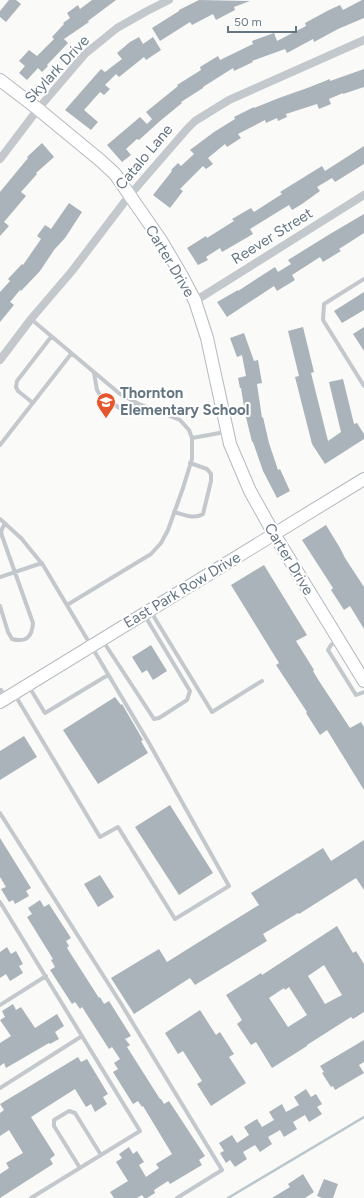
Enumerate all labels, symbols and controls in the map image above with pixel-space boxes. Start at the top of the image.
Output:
scale bar [228,8,296,34]
text: 50 m [234,15,262,29]
street label: Skylark Drive [21,31,93,107]
street label: Catalo Lane [112,121,176,193]
street label: Reever Street [228,204,316,268]
street label: Carter Drive [141,222,199,300]
place label: Thornton Elementary School [120,384,250,419]
school or university icon: Thornton Elementary School [95,391,117,419]
street label: Carter Drive [260,520,318,598]
street label: East Park Row Drive [120,548,244,632]

